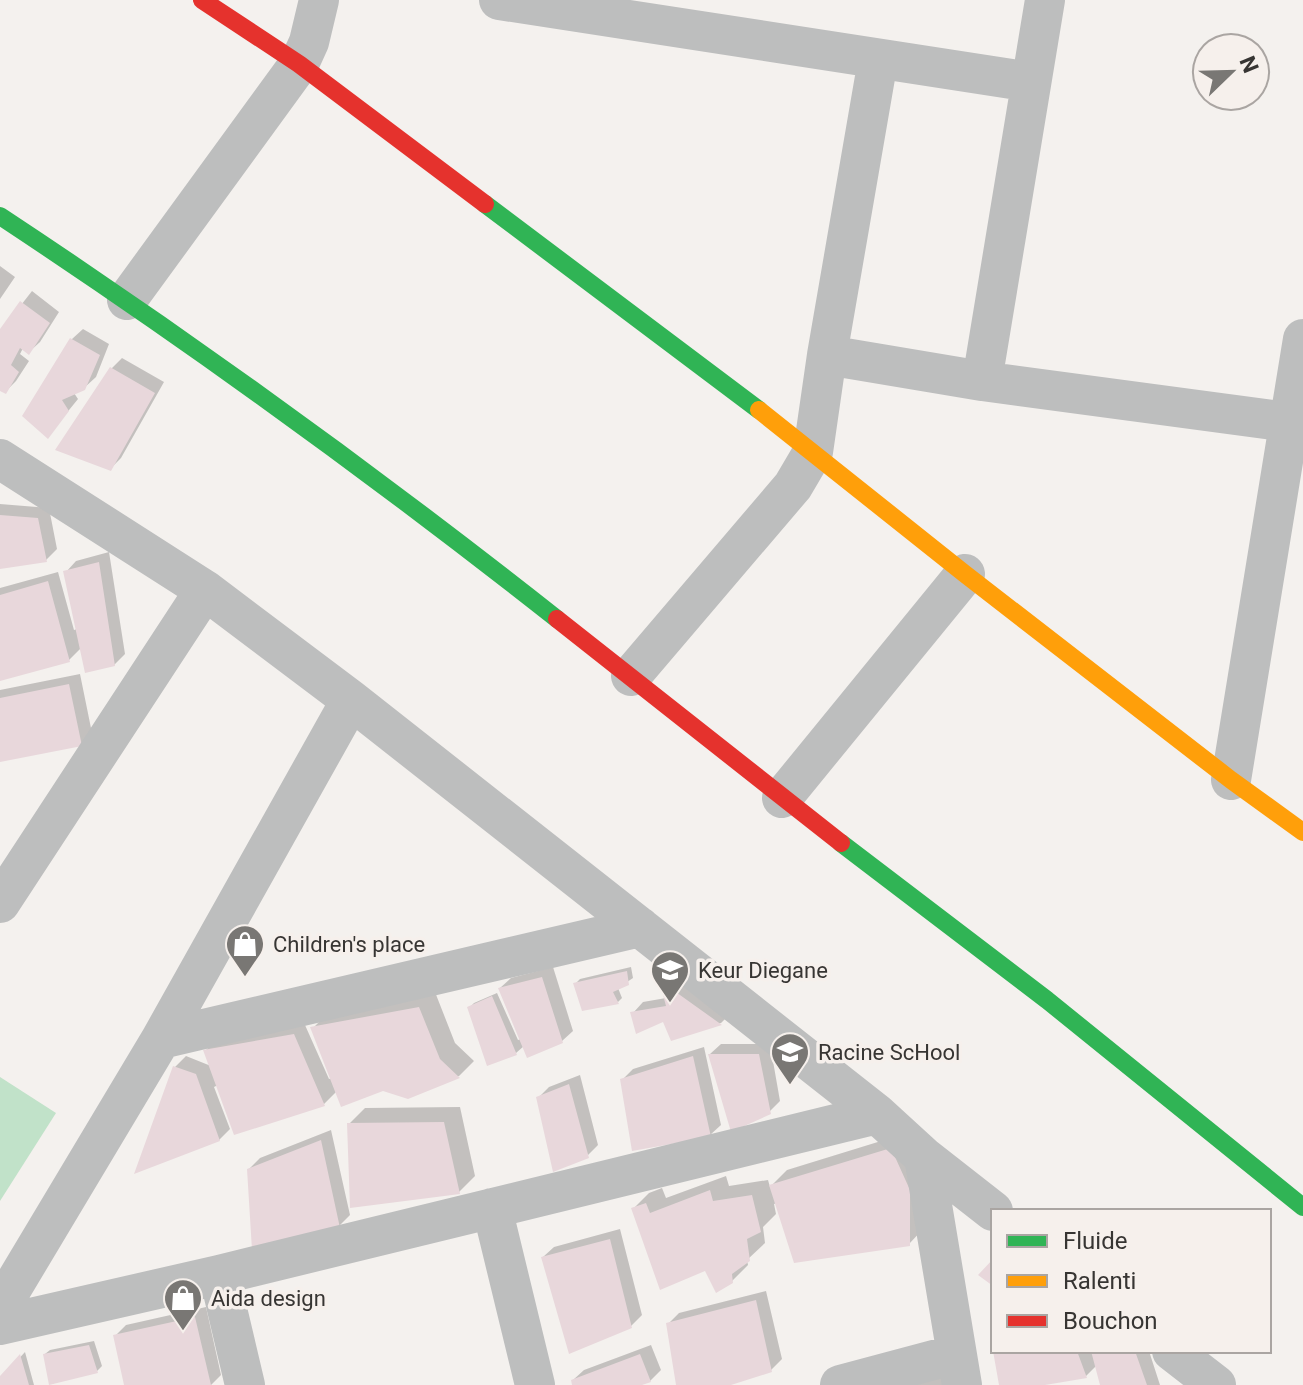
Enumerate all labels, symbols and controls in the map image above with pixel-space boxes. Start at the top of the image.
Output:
north arrow [1191,32,1271,112]
text: N [1234,52,1263,76]
shop icon: Children's place [224,923,266,978]
place label: Children's place [273,932,425,957]
school or university icon: Keur Diegane [649,949,691,1004]
place label: Keur Diegane [698,958,828,983]
school or university icon: Racine ScHool [769,1031,811,1086]
place label: Racine ScHool [818,1040,960,1065]
legend [991,1209,1271,1353]
text: Fluide [1063,1227,1127,1255]
text: Ralenti [1063,1267,1136,1295]
shop icon: Aida design [162,1277,204,1332]
place label: Aida design [211,1286,326,1311]
text: Bouchon [1063,1307,1158,1335]

